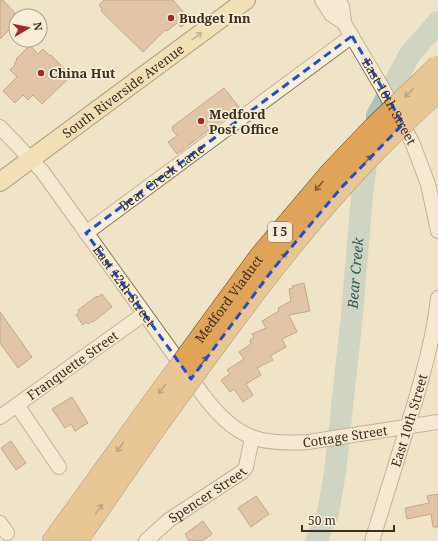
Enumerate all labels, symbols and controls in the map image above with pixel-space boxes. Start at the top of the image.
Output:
north arrow [8,8,48,48]
place label: Budget Inn [179,9,251,27]
marker: Budget Inn [166,13,176,23]
text: N [30,21,47,32]
one-way arrow [192,32,203,41]
street label: South Riverside Avenue [58,40,188,142]
street label: East 10th Street [358,55,421,148]
place label: China Hut [49,64,115,82]
marker: China Hut [36,68,46,78]
one-way arrow [404,88,414,98]
place label: Medford Post Office [209,105,279,138]
marker: Medford Post Office [196,116,206,126]
street label: Bear Creek Lane [115,139,208,215]
one-way arrow [363,155,373,165]
one-way arrow [315,181,324,192]
road number: I 5 [268,222,292,242]
water label: Bear Creek [342,236,368,310]
street label: East 12th Street [89,241,160,330]
street label: Medford Viaduct [190,251,267,346]
one-way arrow [278,252,287,263]
street label: Franquette Street [23,326,122,404]
one-way arrow [200,356,208,367]
street label: East 10th Street [386,372,432,469]
one-way arrow [158,383,167,394]
street label: Cottage Street [302,421,389,451]
one-way arrow [116,442,124,453]
street label: Spencer Street [165,463,251,527]
one-way arrow [95,504,103,515]
scale bar [302,507,394,533]
text: 50 m [308,512,336,529]

